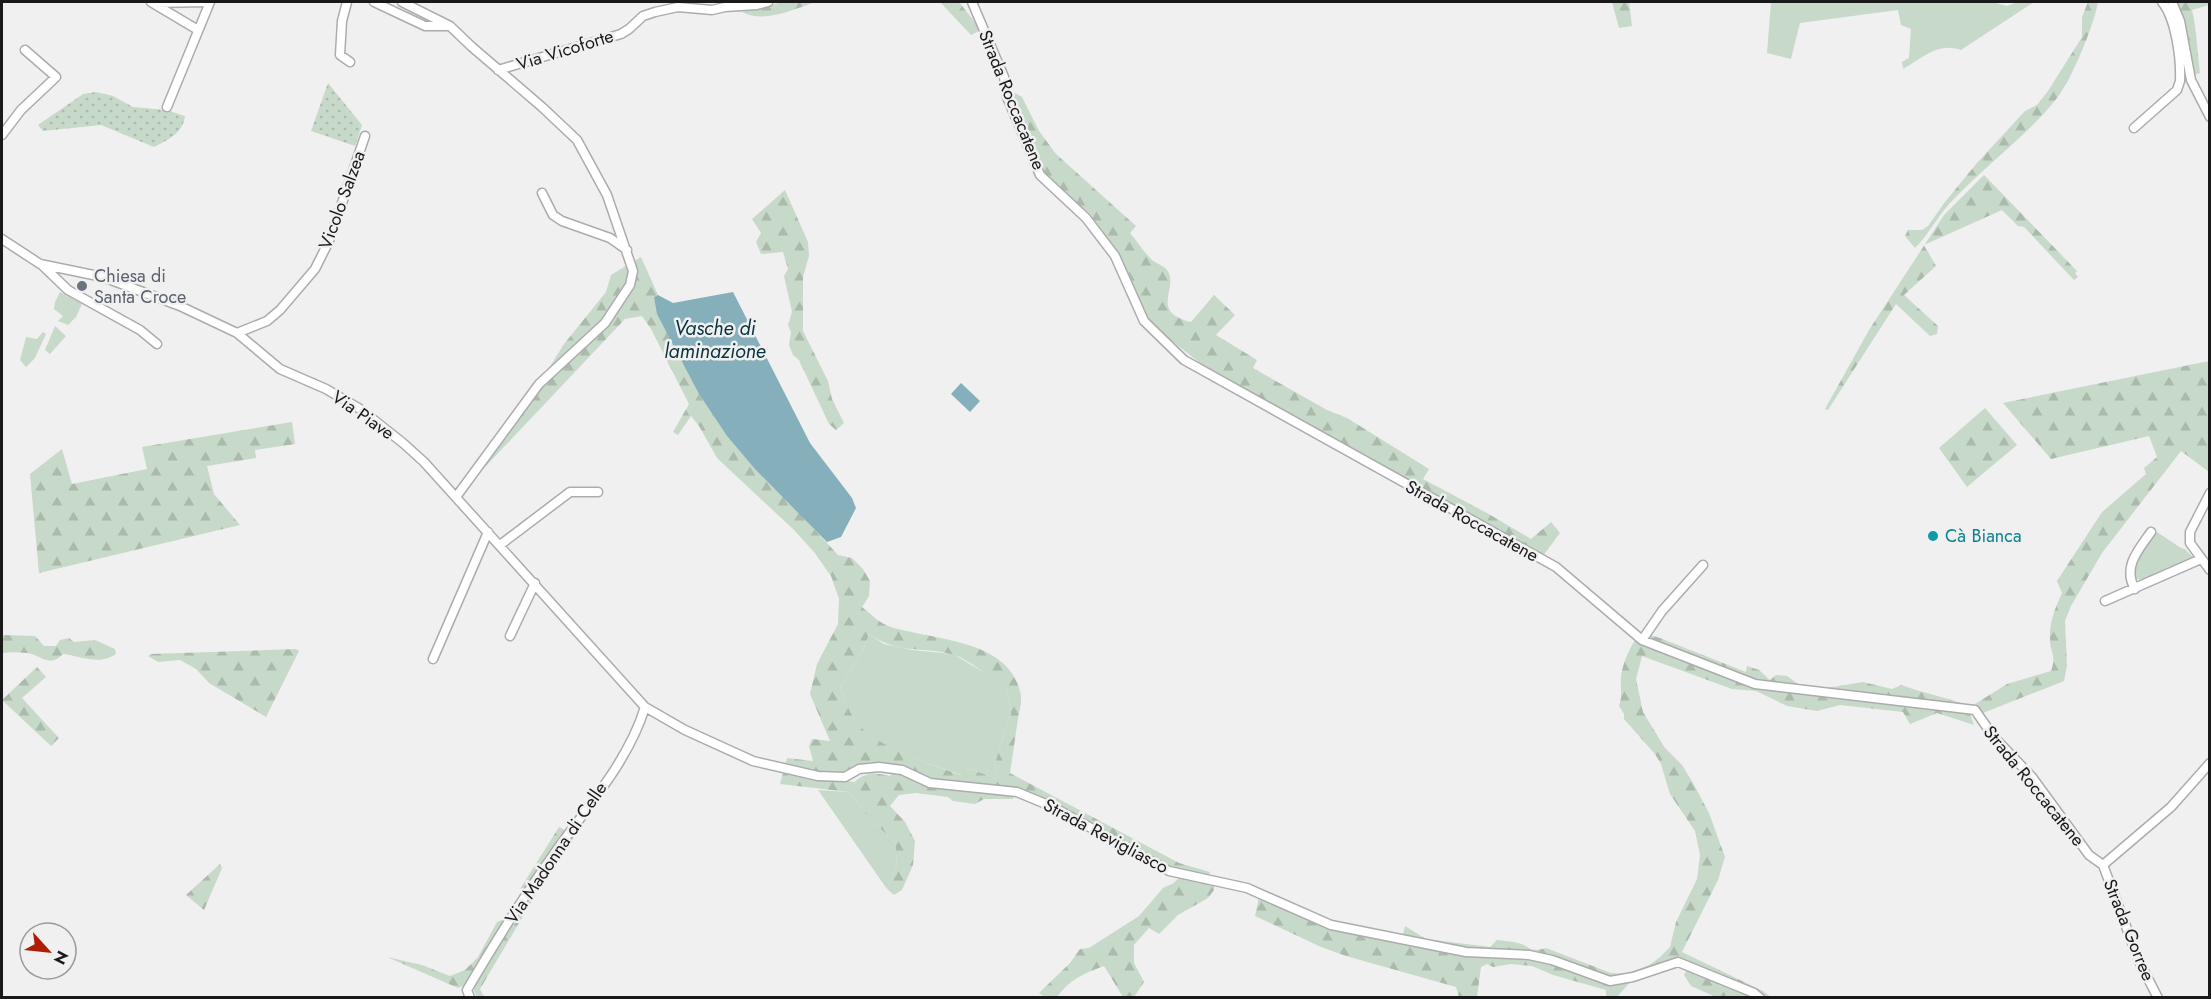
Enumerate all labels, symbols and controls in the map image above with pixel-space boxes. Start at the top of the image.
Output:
street label: Via Vicoforte [513,23,617,77]
street label: Strada Roccacatene [972,26,1052,174]
street label: Vicolo Salzea [312,147,372,253]
place label: Chiesa di Santa Croce [94,263,186,310]
marker: Chiesa di Santa Croce [75,279,89,293]
water label: Vasche di laminazione [664,314,766,366]
street label: Via Piave [327,384,399,446]
street label: Strada Roccacatene [1401,474,1543,568]
place label: Cà Bianca [1945,523,2022,549]
marker: Cà Bianca [1926,529,1940,543]
street label: Strada Roccacatene [1977,720,2091,852]
street label: Via Madonna di Celle [499,777,613,929]
street label: Strada Revigliasco [1039,792,1173,880]
street label: Strada Gorree [2097,875,2161,985]
north arrow [18,921,78,981]
text: N [48,947,74,968]

